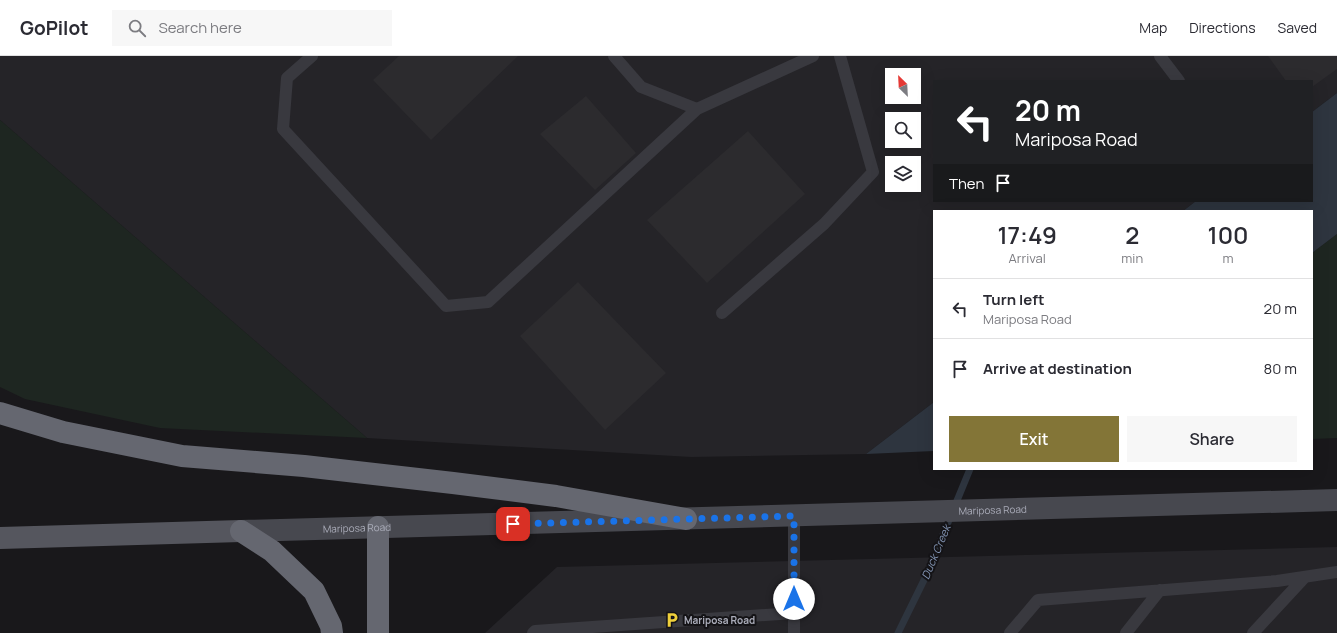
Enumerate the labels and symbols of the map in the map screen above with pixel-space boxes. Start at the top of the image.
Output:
north arrow [885,68,921,104]
street label: Mariposa Road [958,502,1027,518]
pin [496,507,530,541]
street label: Mariposa Road [323,520,391,536]
water label: Duck Creek [917,521,954,581]
position arrow [773,578,815,620]
parking icon: Mariposa Road [663,611,681,629]
place label: Mariposa Road [684,613,755,627]

